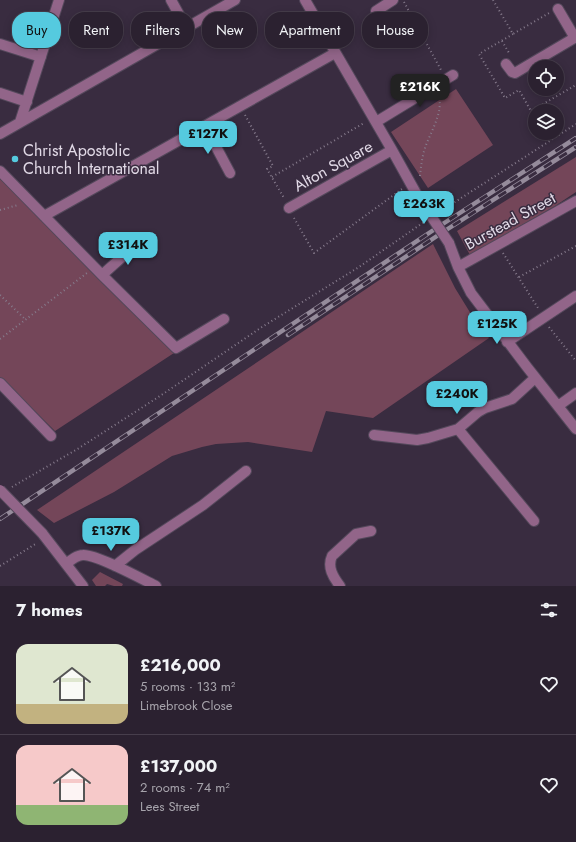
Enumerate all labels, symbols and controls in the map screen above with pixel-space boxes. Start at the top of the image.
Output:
chip: Buy [12,12,61,48]
chip: Rent [69,12,123,48]
chip: Filters [131,12,194,48]
chip: New [202,12,257,48]
chip: Apartment [265,12,354,48]
chip: House [362,12,428,48]
map controls [528,60,564,140]
button: locate [528,60,564,96]
pin: £216K [392,74,448,108]
text: £216K [400,77,440,96]
button: layers [528,104,564,140]
pin: £127K [180,121,236,155]
text: £127K [188,124,228,143]
street label: Alton Square [289,135,377,197]
place label: Christ Apostolic Church International [23,139,159,180]
marker: Christ Apostolic Church International [10,154,20,164]
street label: Burstead Street [460,186,560,256]
pin: £263K [396,191,452,225]
text: £263K [403,194,445,213]
pin: £314K [100,232,156,266]
text: £314K [108,235,148,254]
pin: £125K [469,311,525,345]
text: £125K [477,314,517,333]
pin: £240K [429,381,485,415]
text: £240K [435,384,479,403]
pin: £137K [83,518,139,552]
text: £137K [91,521,131,540]
text: 7 homes [16,598,83,622]
icon: filters [538,599,560,621]
text: £216,000 [140,653,221,677]
icon: home [48,660,96,708]
icon: heart [538,673,560,695]
text: 5 rooms · 133 m² [140,677,235,696]
text: Limebrook Close [140,696,232,715]
text: £137,000 [140,754,217,778]
icon: home [48,761,96,809]
icon: heart [538,774,560,796]
text: 2 rooms · 74 m² [140,778,230,797]
text: Lees Street [140,797,199,816]

